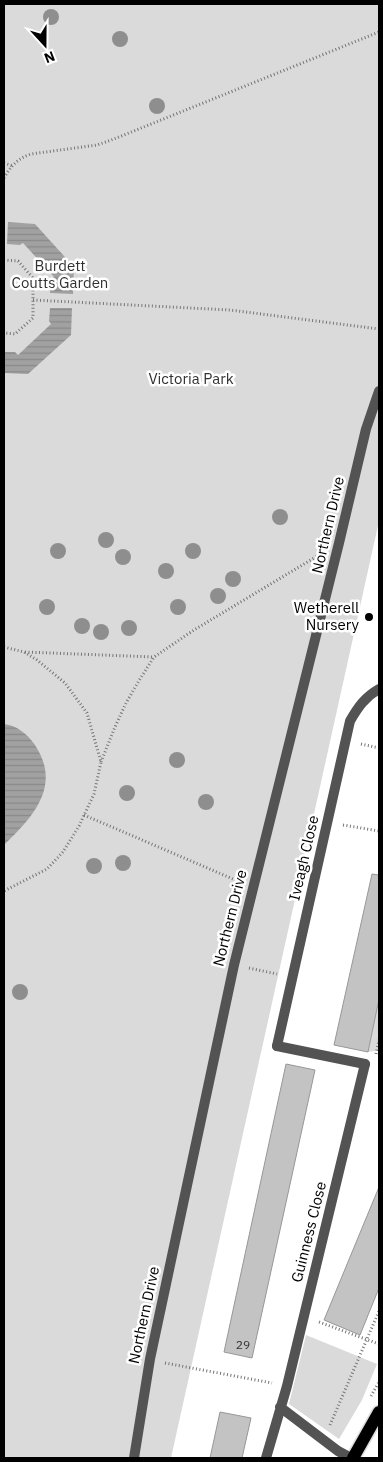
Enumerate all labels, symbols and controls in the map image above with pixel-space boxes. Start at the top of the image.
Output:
north arrow [20,20,70,70]
text: N [42,47,58,67]
park label: Burdett Coutts Garden [12,256,108,292]
park label: Victoria Park [148,369,234,388]
street label: Northern Drive [307,475,348,575]
place label: Wetherell Nursery [294,598,360,634]
marker: Wetherell Nursery [363,611,375,623]
street label: Iveagh Close [284,813,323,902]
street label: Northern Drive [208,868,251,968]
street label: Guinness Close [287,1179,330,1284]
street label: Northern Drive [124,1265,163,1365]
house number: 29 [236,1337,250,1352]

